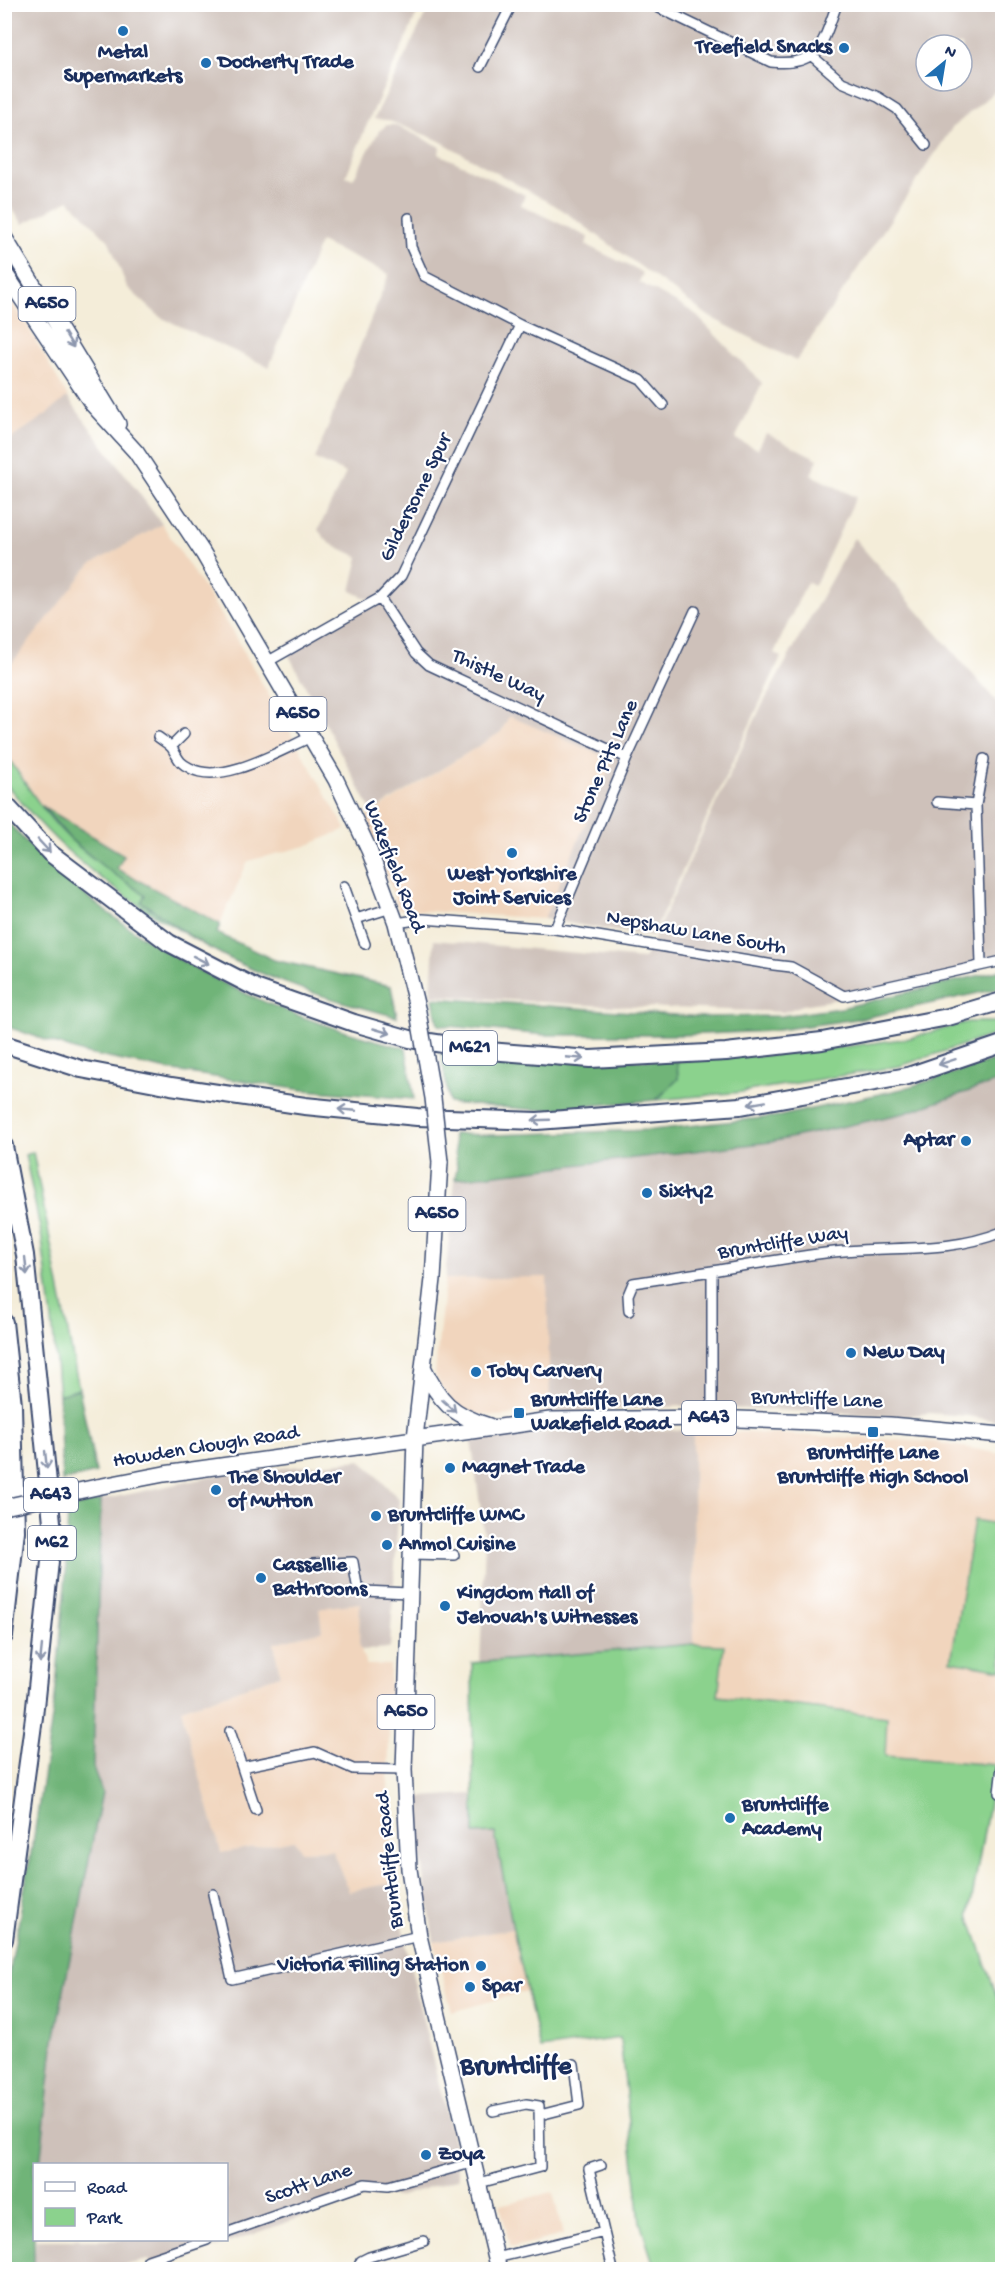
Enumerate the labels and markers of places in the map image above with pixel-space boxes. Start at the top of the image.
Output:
marker: Metal Supermarkets [116,24,130,38]
place label: Treefield Snacks [693,36,833,61]
place label: Metal Supermarkets [64,41,184,90]
marker: Treefield Snacks [837,41,851,55]
place label: Docherty Trade [216,51,355,76]
marker: Docherty Trade [199,56,213,70]
marker: West Yorkshire Joint Services [505,846,519,860]
place label: West Yorkshire Joint Services [446,863,578,912]
place label: Aptar [903,1129,957,1154]
marker: Aptar [959,1134,973,1148]
place label: Sixty2 [659,1181,714,1206]
marker: Sixty2 [640,1186,654,1200]
place label: New Day [863,1341,945,1366]
marker: New Day [844,1346,858,1360]
place label: Toby Carvery [486,1360,602,1385]
marker: Toby Carvery [469,1365,483,1379]
place label: Bruntcliffe Lane Wakefield Road [530,1389,673,1438]
marker: Bruntcliffe Lane Wakefield Road [512,1406,526,1420]
marker: Bruntcliffe Lane Bruntcliffe High School [866,1425,880,1439]
place label: Bruntcliffe Lane Bruntcliffe High School [777,1442,969,1491]
place label: Magnet Trade [462,1456,586,1481]
marker: Magnet Trade [443,1461,457,1475]
place label: The Shoulder of Mutton [226,1466,343,1515]
marker: The Shoulder of Mutton [209,1483,223,1497]
place label: Bruntcliffe WMC [387,1504,525,1529]
marker: Bruntcliffe WMC [369,1509,383,1523]
place label: Anmol Cuisine [398,1533,517,1558]
marker: Anmol Cuisine [380,1538,394,1552]
place label: Cassellie Bathrooms [272,1554,368,1603]
marker: Cassellie Bathrooms [254,1571,268,1585]
place label: Kingdom Hall of Jehovah's Witnesses [456,1582,638,1631]
marker: Kingdom Hall of Jehovah's Witnesses [438,1599,452,1613]
place label: Bruntcliffe Academy [741,1794,830,1843]
marker: Bruntcliffe Academy [723,1811,737,1825]
place label: Victoria Filling Station [277,1954,470,1979]
marker: Victoria Filling Station [474,1959,488,1973]
place label: Spar [482,1975,524,2000]
marker: Spar [463,1980,477,1994]
place label: Zoya [438,2143,486,2168]
marker: Zoya [419,2148,433,2162]

